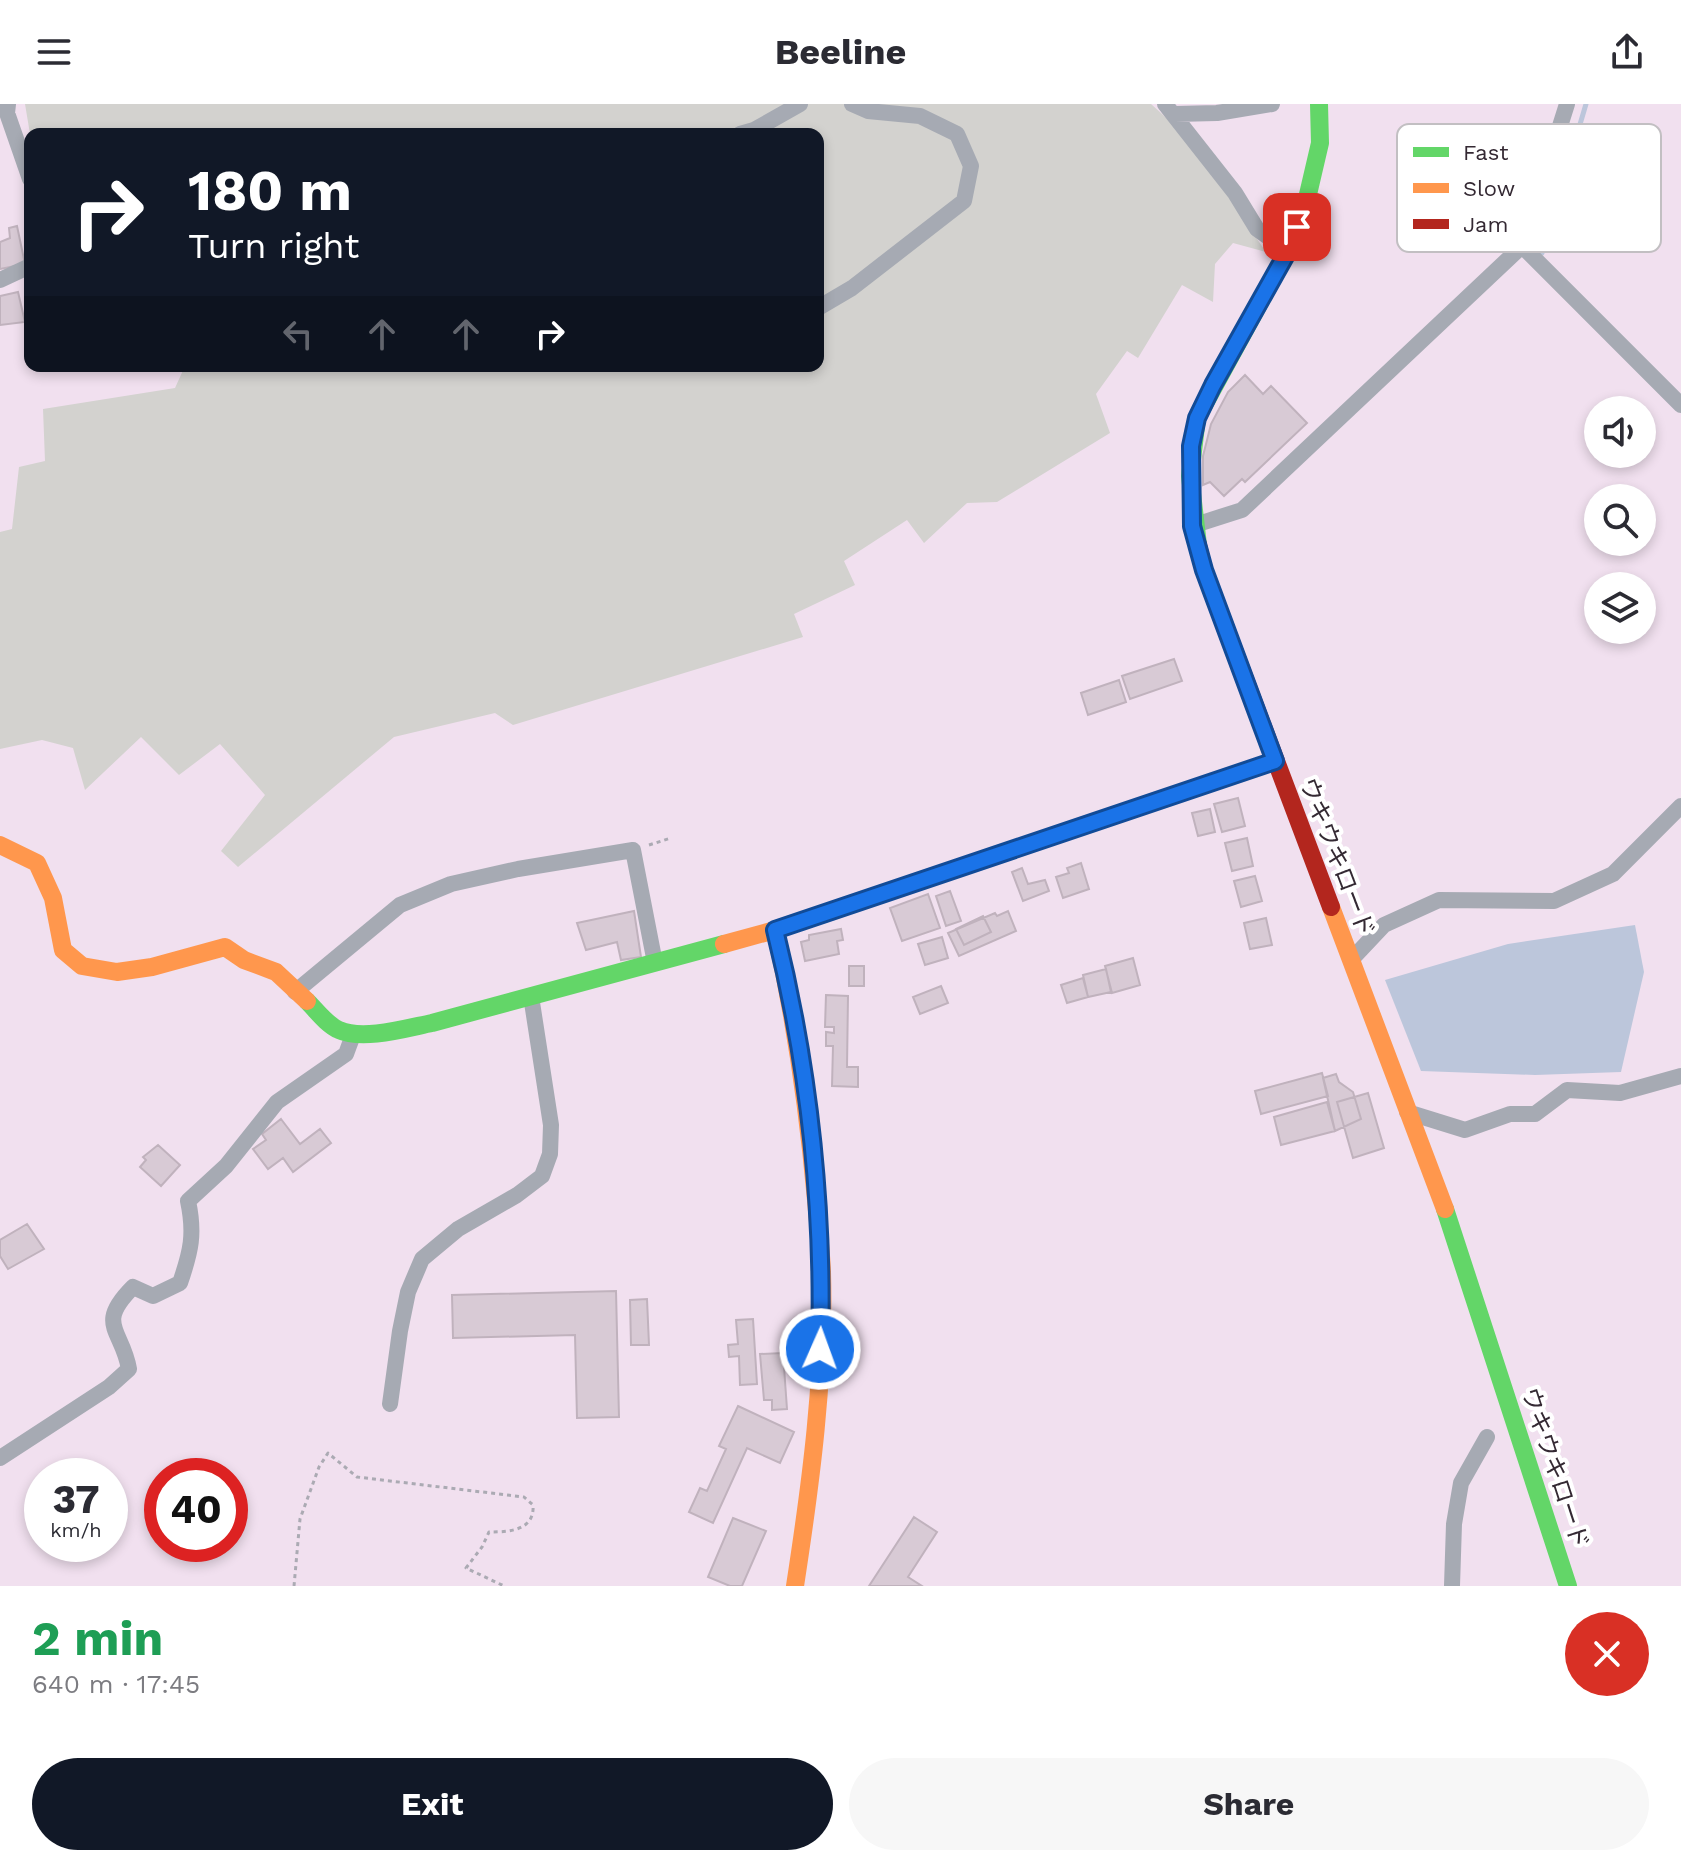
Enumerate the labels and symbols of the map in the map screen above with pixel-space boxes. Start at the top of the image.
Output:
legend [1397,124,1661,252]
text: Fast [1463,140,1509,165]
text: Slow [1463,176,1515,201]
pin [1263,193,1331,261]
text: Jam [1463,212,1508,237]
street label: ウキウキロード [1294,774,1380,940]
position arrow [778,1307,862,1391]
street label: ウキウキロード [1516,1384,1594,1552]
speed limit sign: 40 [144,1458,248,1562]

